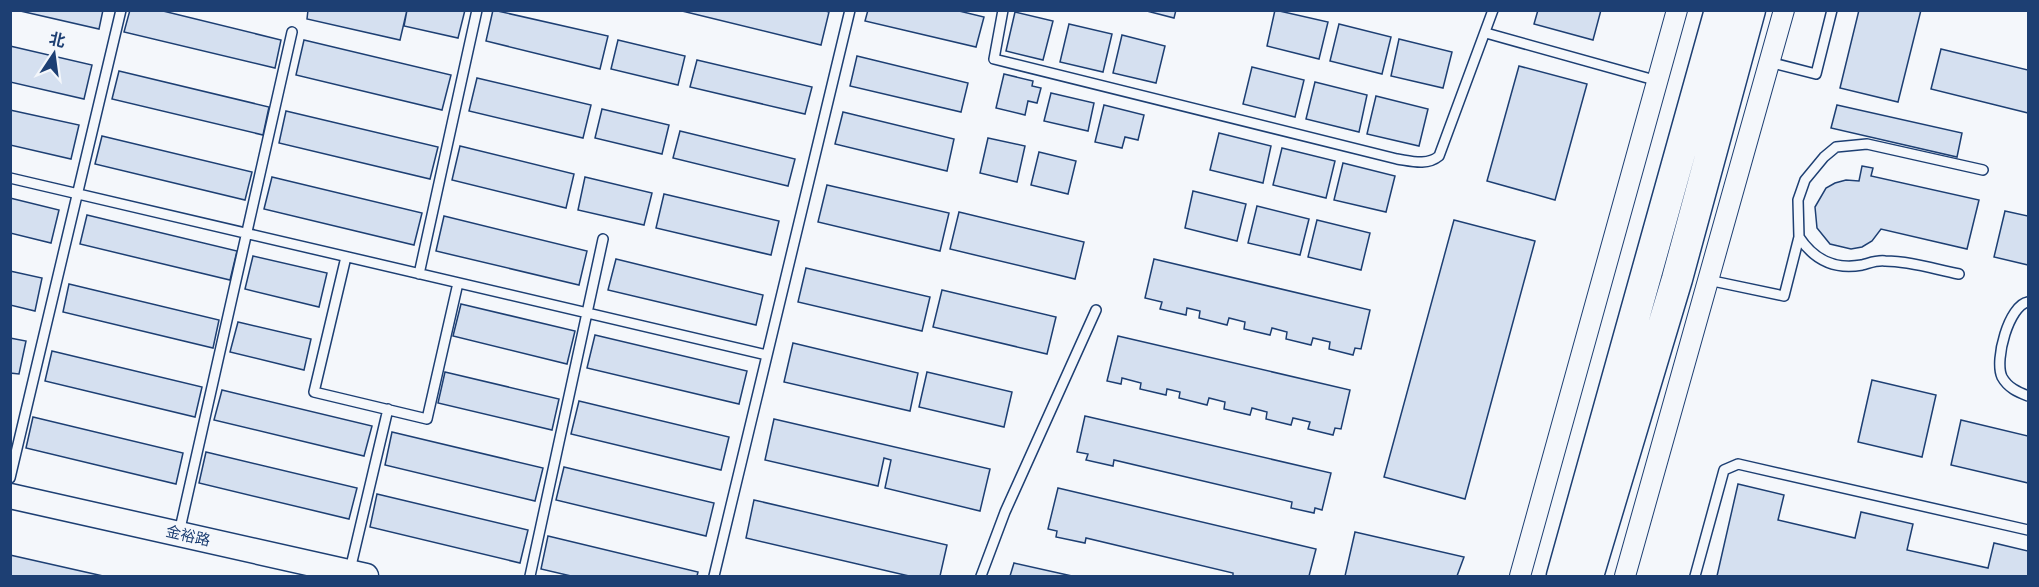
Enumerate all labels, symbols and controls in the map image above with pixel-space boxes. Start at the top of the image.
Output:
north arrow [24,24,84,84]
text: 北 [47,28,67,52]
street label: 金裕路 [164,521,212,551]

